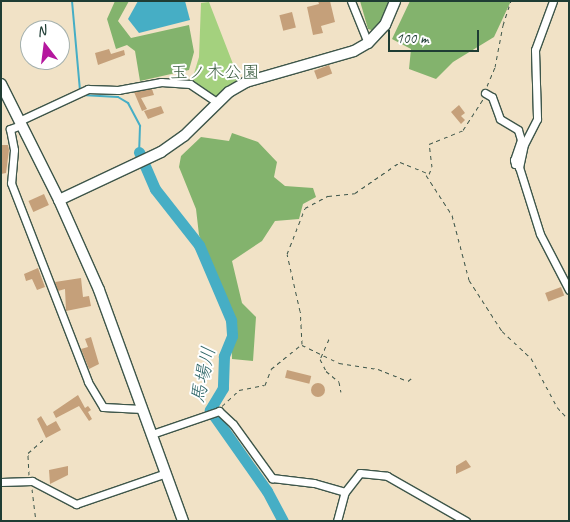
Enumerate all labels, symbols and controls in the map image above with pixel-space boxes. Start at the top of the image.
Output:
north arrow [20,20,70,70]
scale bar [390,20,481,52]
text: N [35,22,48,40]
text: 100 m [396,29,428,48]
park label: 玉ノ木公園 [170,61,260,83]
water label: 馬場川 [187,345,221,405]

